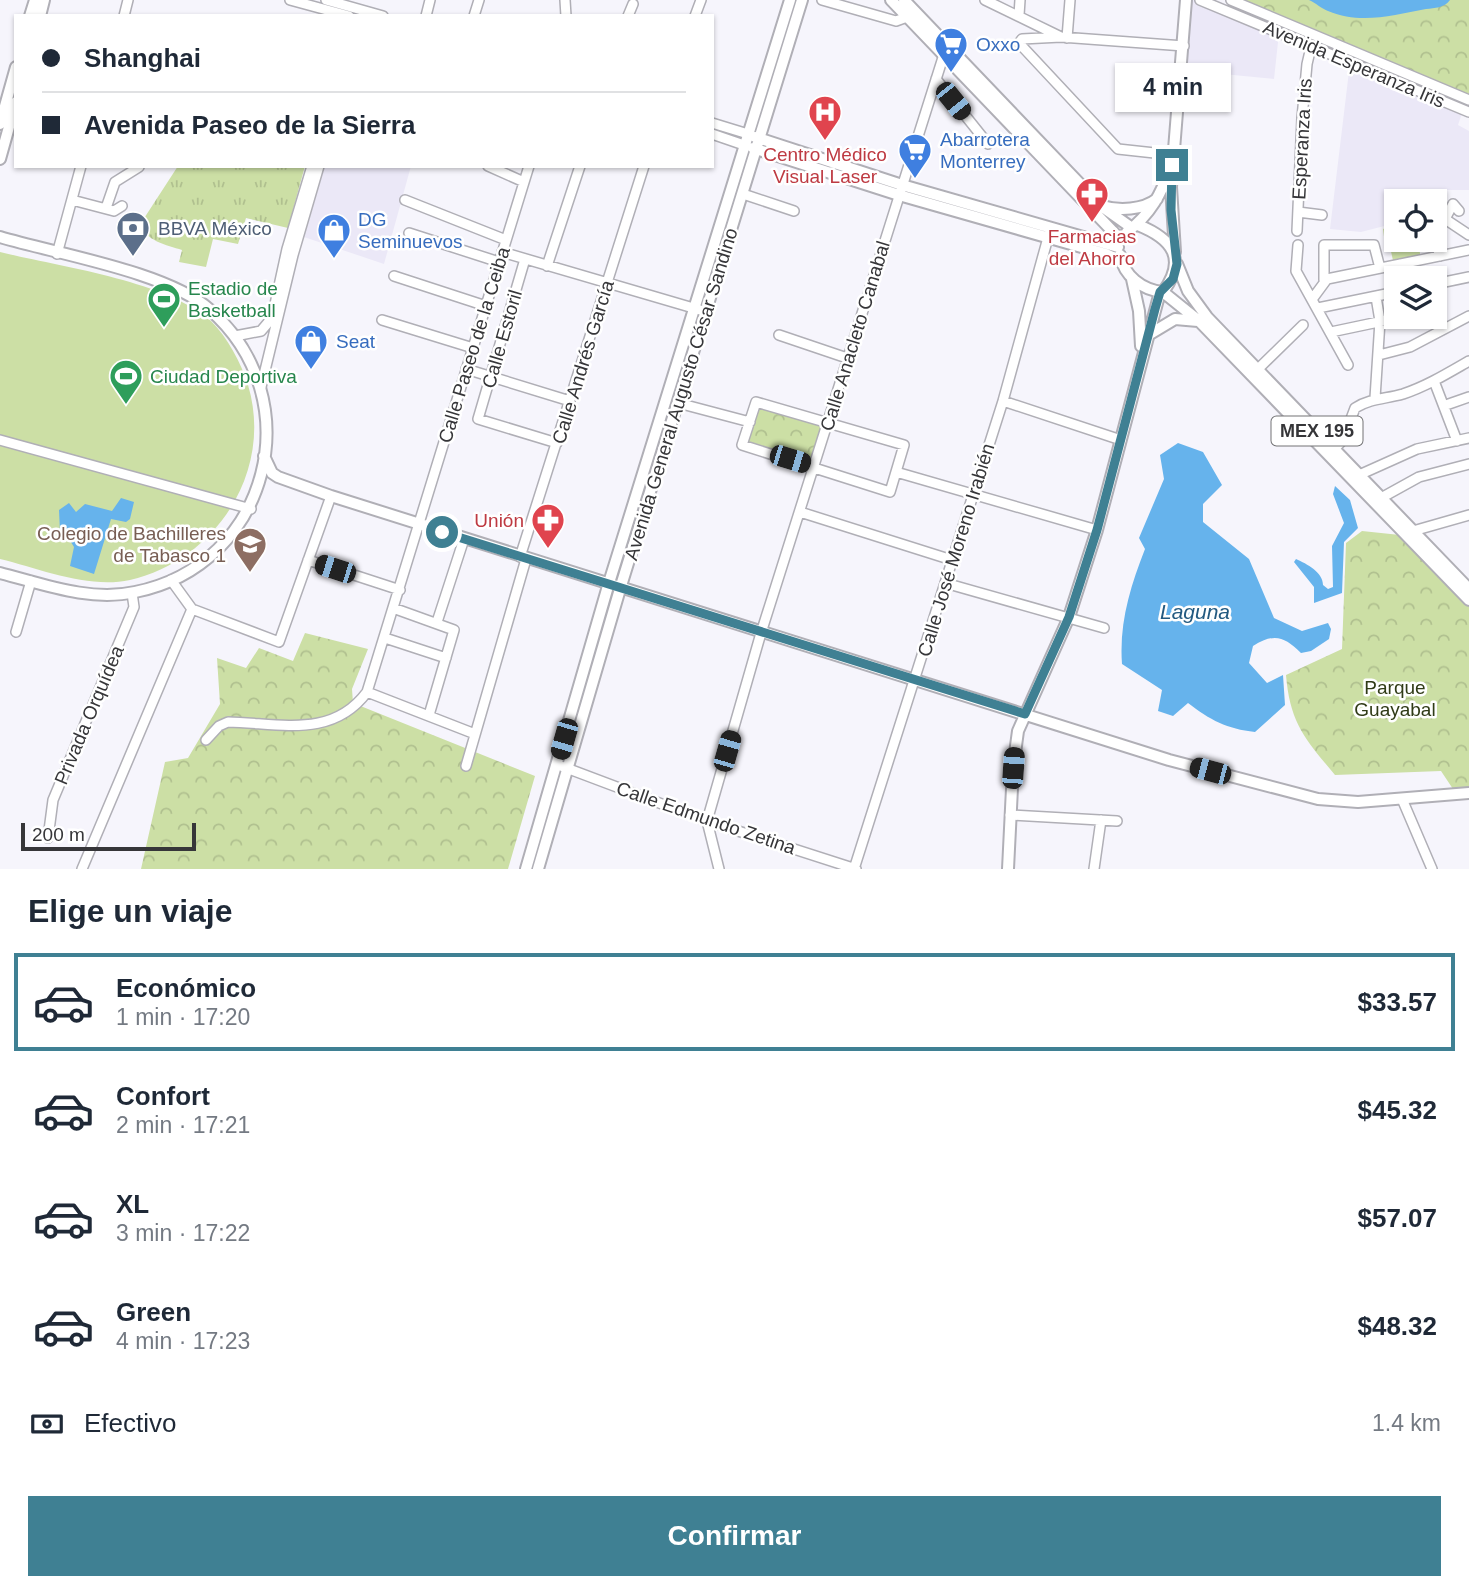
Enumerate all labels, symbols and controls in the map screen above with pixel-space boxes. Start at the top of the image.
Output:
street label: Avenida Esperanza Iris [1260,16,1448,112]
supermarket icon: Oxxo [932,25,970,74]
place label: Oxxo [976,34,1020,55]
text: Shanghai [84,43,201,73]
callout: 4 min [1114,64,1230,113]
text: 4 min [1143,74,1203,100]
car [932,78,975,124]
street label: Esperanza Iris [1288,78,1316,200]
hospital icon: Centro Médico Visual Laser [806,93,844,142]
text: Avenida Paseo de la Sierra [84,110,415,140]
place label: Abarrotera Monterrey [940,129,1030,172]
supermarket icon: Abarrotera Monterrey [896,131,934,180]
place label: Centro Médico Visual Laser [763,144,887,187]
route end [1156,149,1188,181]
pharmacy icon: Farmacias del Ahorro [1073,175,1111,224]
map controls [1384,189,1447,329]
button: locate [1384,189,1447,252]
bank icon: BBVA México [114,209,152,258]
place label: DG Seminuevos [358,209,463,252]
shop icon: DG Seminuevos [315,211,353,260]
place label: BBVA México [158,218,272,239]
street label: Avenida General Augusto César Sandino [620,225,742,563]
place label: Farmacias del Ahorro [1048,226,1136,269]
street label: Calle Anacleto Canabal [816,238,894,434]
street label: Calle Paseo de la Ceiba [434,244,514,446]
button: layers [1384,266,1447,329]
street label: Calle Andrés García [548,277,618,446]
place label: Estadio de Basketball [188,278,278,321]
sports icon: Estadio de Basketball [145,280,183,329]
street label: Calle Estoril [478,287,526,391]
shop icon: Seat [292,322,330,371]
place label: Seat [336,331,376,352]
sports icon: Ciudad Deportiva [107,357,145,406]
place label: Ciudad Deportiva [150,366,297,387]
road number: MEX 195 [1272,416,1362,446]
street label: Calle José Moreno Irabién [914,441,998,659]
car [767,443,814,475]
pharmacy icon: Unión [529,501,567,550]
place label: Unión [474,510,524,531]
route start [426,516,458,548]
place label: Colegio de Bachilleres de Tabasco 1 [37,523,226,566]
school or university icon: Colegio de Bachilleres de Tabasco 1 [231,525,269,574]
car [312,553,359,585]
water label: Laguna [1160,600,1230,623]
street label: Privada Orquídea [50,642,128,788]
park label: Parque Guayabal [1354,677,1436,720]
car [549,716,580,762]
car [712,728,743,774]
car [1002,746,1025,790]
car [1187,755,1234,787]
street label: Calle Edmundo Zetina [614,777,799,859]
scale bar [21,820,196,852]
text: 200 m [32,824,85,845]
text: Elige un viaje [28,893,233,929]
icon: car [32,971,95,1034]
text: Económico [116,973,256,1003]
text: $33.57 [1357,987,1437,1017]
text: 1 min · 17:20 [116,1004,250,1030]
icon: car [32,1079,95,1142]
text: Confort [116,1081,210,1111]
text: $45.32 [1357,1095,1437,1125]
text: 2 min · 17:21 [116,1112,250,1138]
icon: car [32,1187,95,1250]
text: XL [116,1189,149,1219]
text: $57.07 [1357,1203,1437,1233]
text: 3 min · 17:22 [116,1220,250,1246]
icon: car [32,1295,95,1358]
text: Green [116,1297,191,1327]
text: $48.32 [1357,1311,1437,1341]
text: 4 min · 17:23 [116,1328,250,1354]
icon: cash [28,1405,66,1443]
text: Efectivo [84,1408,177,1438]
text: 1.4 km [1372,1410,1441,1436]
button: Confirmar [28,1496,1441,1576]

